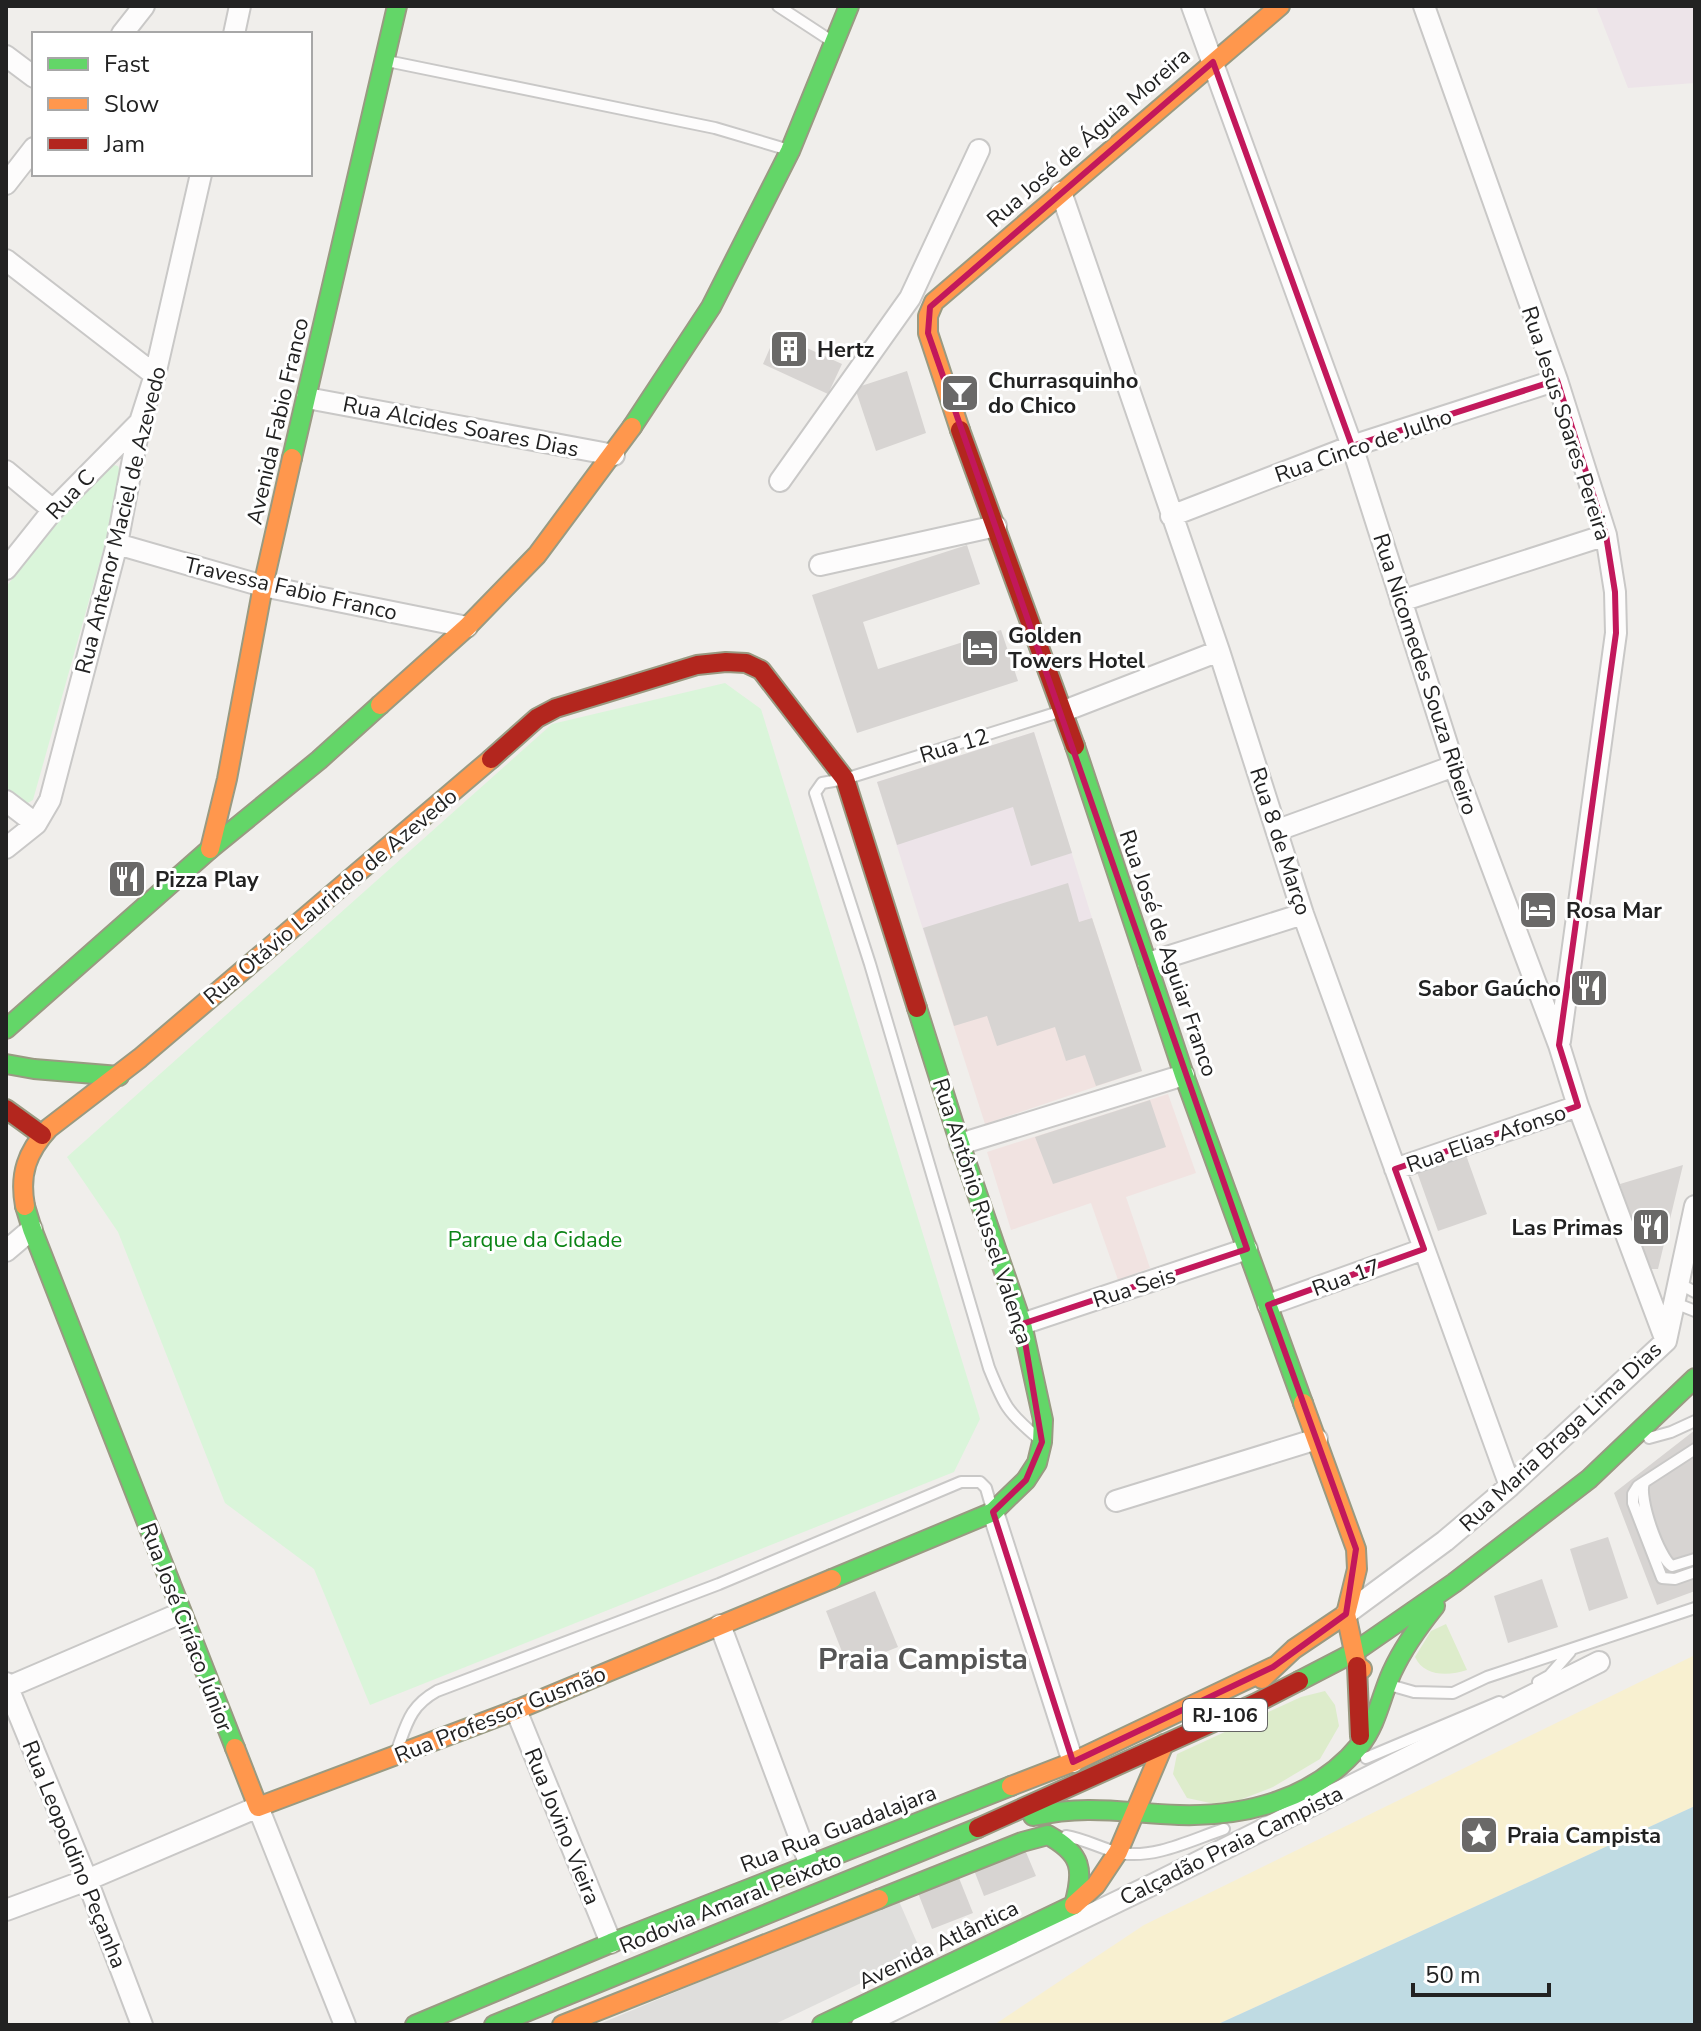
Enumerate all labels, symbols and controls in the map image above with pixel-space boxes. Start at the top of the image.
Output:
legend [32,32,312,176]
street label: Rua José de Águia Moreira [981,41,1197,235]
text: Fast [104,48,150,80]
text: Slow [104,88,159,120]
text: Jam [103,128,145,160]
street label: Rua Jesus Soares Pereira [1514,302,1618,544]
street label: Avenida Fabio Franco [240,315,316,527]
building icon: Hertz [768,328,810,370]
place label: Hertz [817,335,874,365]
street label: Rua Antenor Maciel de Azevedo [68,363,174,677]
place label: Churrasquinho do Chico [988,366,1138,421]
bar icon: Churrasquinho do Chico [939,372,981,414]
street label: Rua Alcides Soares Dias [340,389,581,465]
street label: Rua Cinco de Julho [1271,402,1456,490]
street label: Rua C [40,463,102,527]
street label: Rua Nicomedes Souza Ribeiro [1365,530,1485,819]
street label: Travessa Fabio Franco [182,550,400,628]
place label: Golden Towers Hotel [1008,621,1145,676]
hotel icon: Golden Towers Hotel [959,627,1001,669]
street label: Rua 12 [916,721,993,771]
street label: Rua 8 de Março [1242,764,1318,919]
street label: Rua Otávio Laurindo de Azevedo [197,782,464,1012]
street label: Rua José de Aguiar Franco [1112,826,1224,1081]
restaurant icon: Pizza Play [106,858,148,900]
place label: Pizza Play [155,865,259,895]
hotel icon: Rosa Mar [1517,889,1559,931]
place label: Rosa Mar [1566,896,1662,926]
restaurant icon: Sabor Gaúcho [1568,967,1610,1009]
place label: Sabor Gaúcho [1418,974,1561,1004]
street label: Rua Antônio Russel Valença [925,1074,1039,1348]
street label: Rua Elias Afonso [1402,1098,1570,1180]
restaurant icon: Las Primas [1630,1206,1672,1248]
place label: Las Primas [1512,1213,1623,1243]
park label: Parque da Cidade [448,1225,622,1255]
street label: Rua 17 [1308,1252,1385,1304]
street label: Rua Seis [1089,1261,1180,1315]
street label: Rua Maria Braga Lima Dias [1453,1335,1668,1539]
street label: Rua José Ciríaco Júnior [132,1519,240,1736]
district label: Praia Campista [818,1639,1028,1680]
street label: Rua Professor Gusmão [390,1659,610,1771]
road number: RJ-106 [1183,1699,1267,1731]
street label: Rua Leopoldino Peçanha [15,1736,134,1973]
street label: Rua Jovino Vieira [517,1743,607,1909]
street label: Rua Rua Guadalajara [736,1778,941,1880]
street label: Calçadão Praia Campista [1115,1779,1348,1913]
place icon: Praia Campista [1458,1814,1500,1856]
place label: Praia Campista [1507,1821,1661,1851]
street label: Rodovia Amaral Peixoto [615,1845,846,1961]
street label: Avenida Atlântica [853,1893,1024,1997]
scale bar [1413,1947,1549,1997]
text: 50 m [1425,1959,1481,1991]

